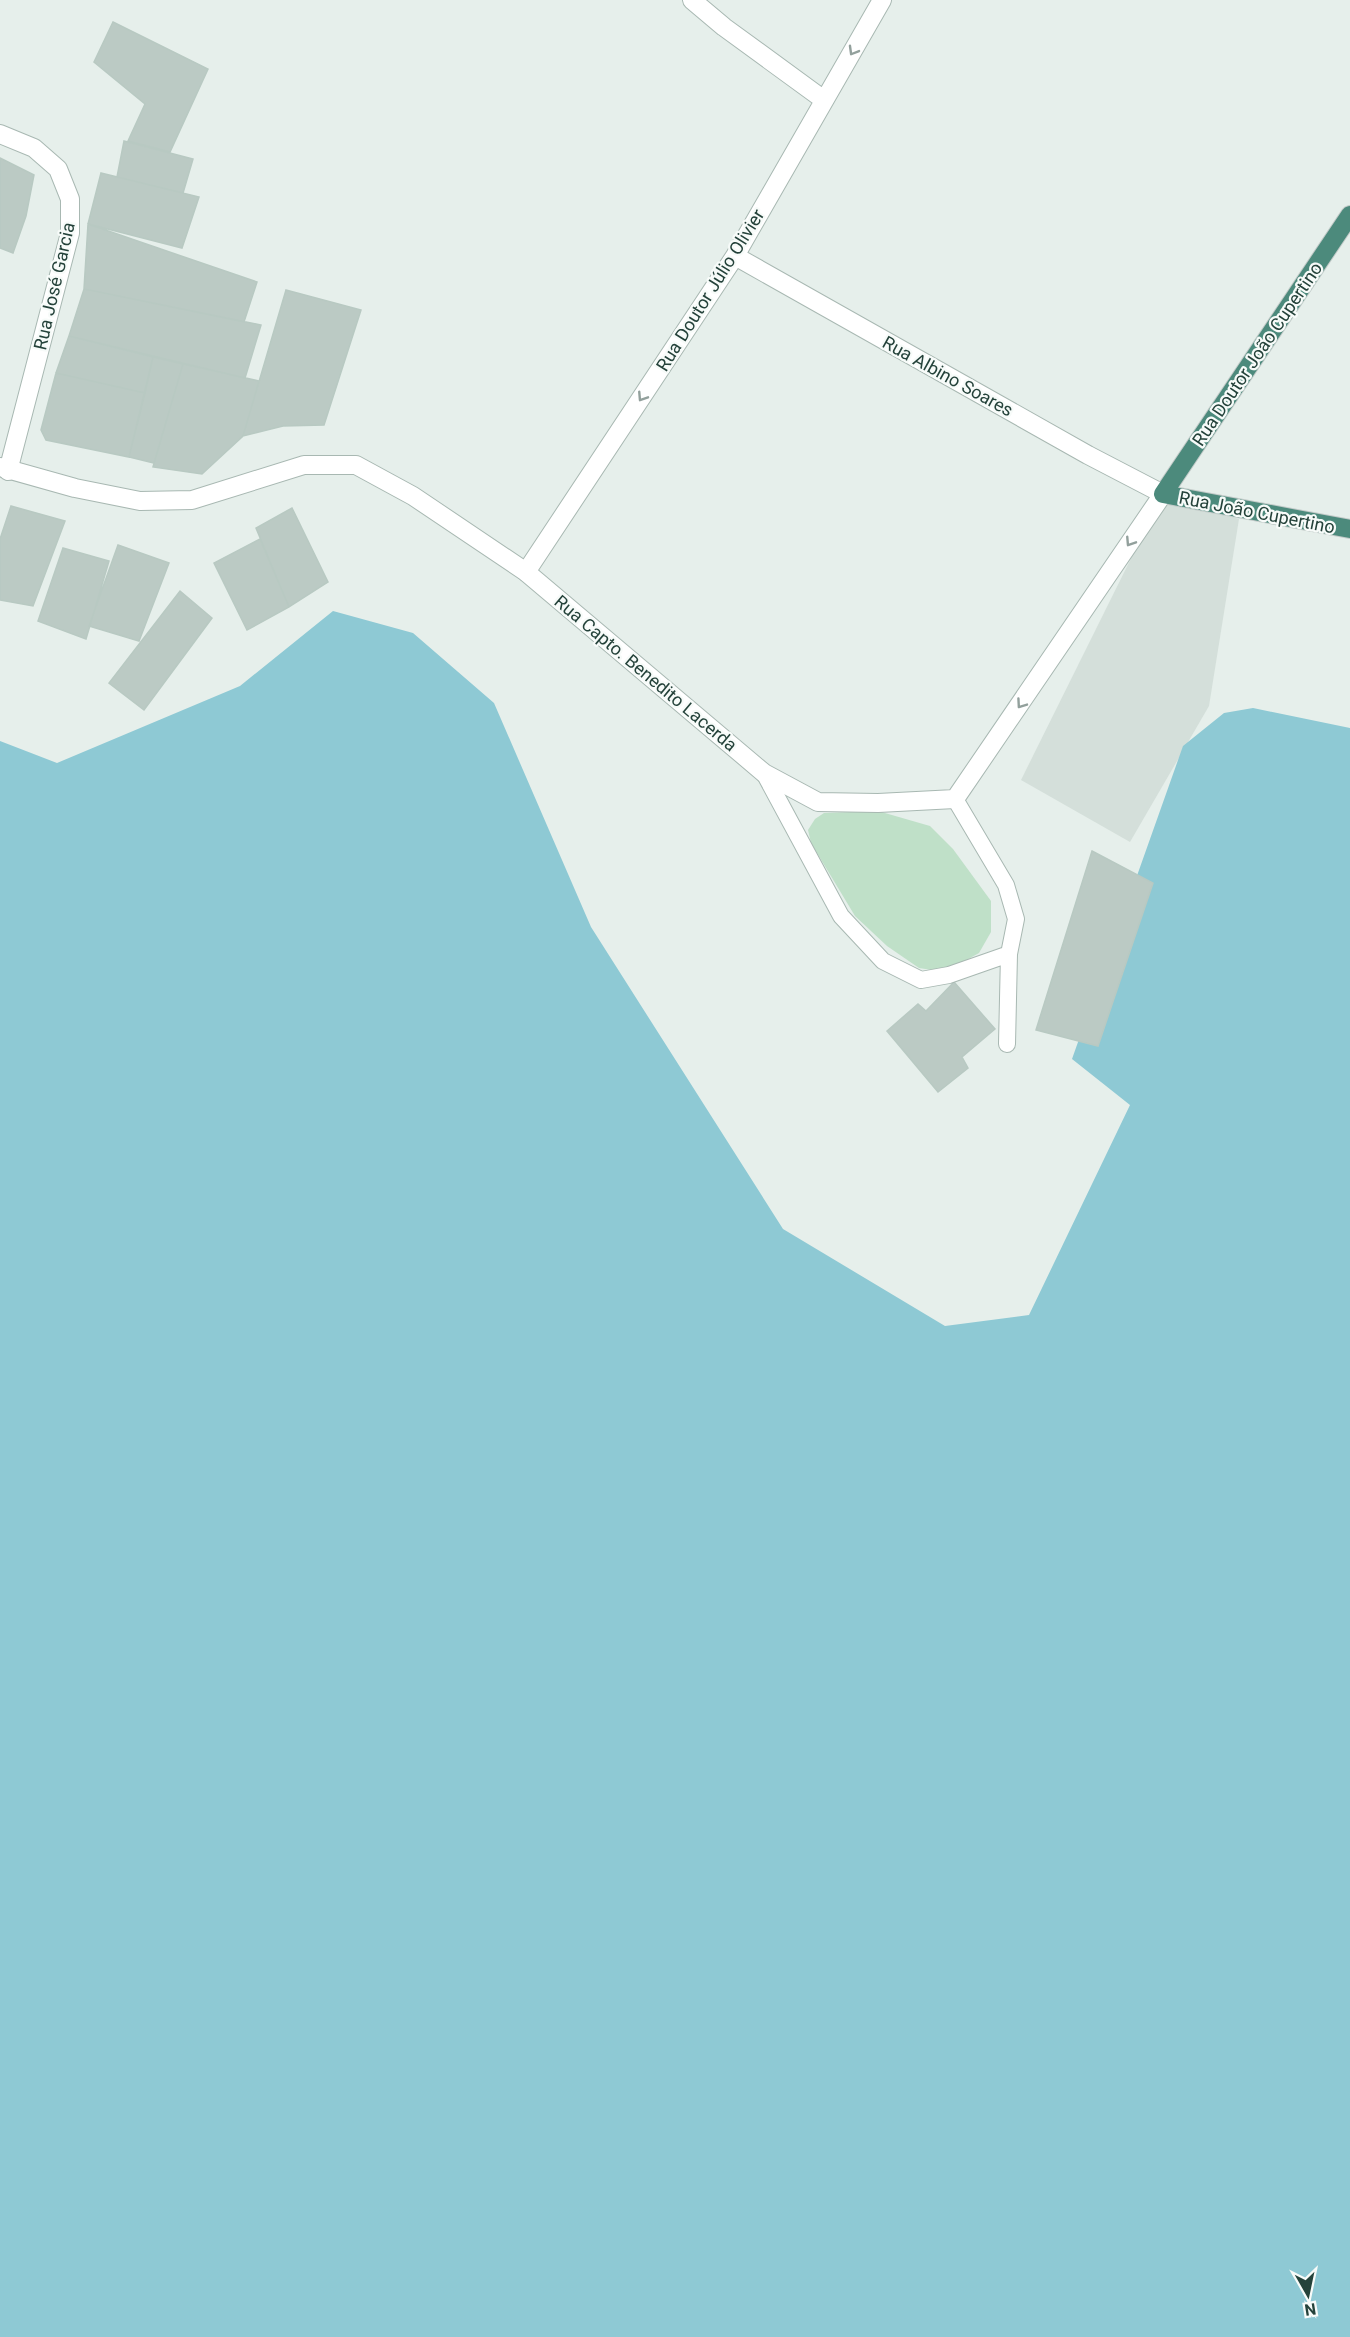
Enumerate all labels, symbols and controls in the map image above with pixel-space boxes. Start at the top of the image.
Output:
one-way arrow [848,45,860,55]
street label: Rua Doutor Júlio Olivier [652,205,768,375]
street label: Rua José Garcia [29,220,79,352]
street label: Rua Doutor João Cupertino [1188,258,1326,450]
street label: Rua Albino Soares [879,331,1017,421]
one-way arrow [639,390,650,401]
street label: Rua João Cupertino [1177,487,1337,537]
one-way arrow [1125,536,1137,546]
street label: Rua Capto. Benedito Lacerda [551,591,741,755]
one-way arrow [1017,697,1028,708]
north arrow [1278,2265,1338,2325]
text: N [1303,2299,1317,2320]

